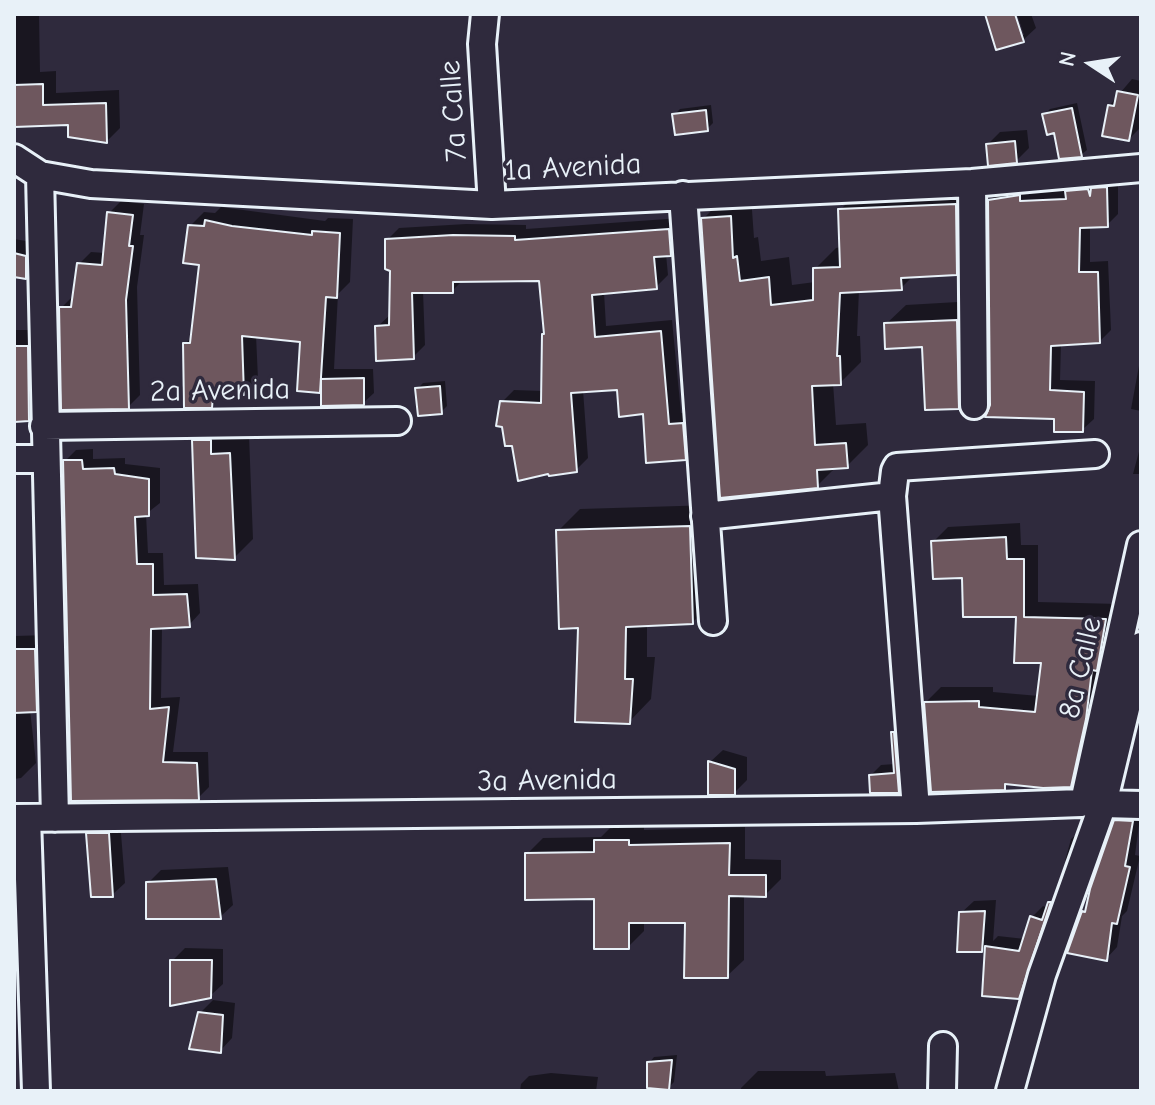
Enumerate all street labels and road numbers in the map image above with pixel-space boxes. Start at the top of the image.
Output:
street label: 7a Calle [432,59,476,163]
street label: 1a Avenida [504,146,642,190]
street label: 2a Avenida [150,372,290,410]
street label: 8a Calle [1052,614,1110,722]
street label: 3a Avenida [477,762,617,800]

